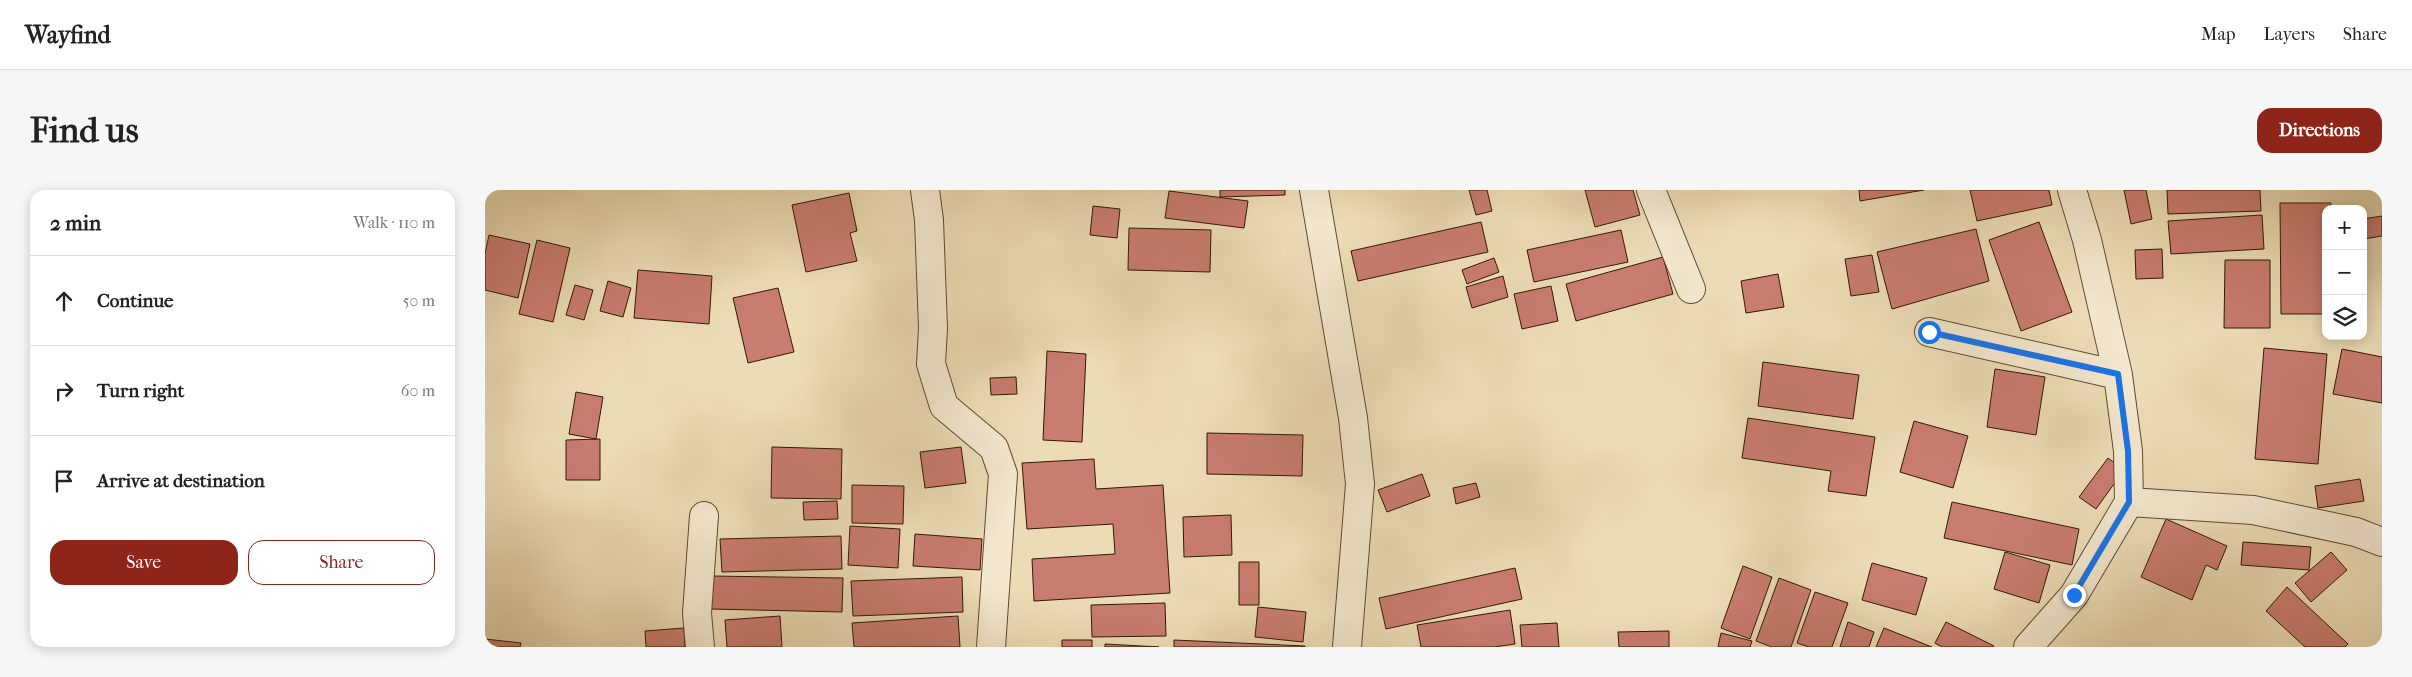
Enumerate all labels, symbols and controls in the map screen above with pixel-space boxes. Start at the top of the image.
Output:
text: Wayfind [25,21,111,49]
text: Map [2201,24,2235,45]
text: Layers [2263,24,2315,45]
text: Share [2343,24,2387,45]
button: Directions [2257,108,2382,153]
text: Find us [30,110,139,151]
map controls [2322,205,2367,340]
button: + [2322,205,2367,250]
text: 2 min [50,211,101,235]
text: Walk · 110 m [353,213,435,232]
button: − [2322,250,2367,295]
icon: ahead [50,287,78,315]
text: Continue [97,290,173,312]
text: 50 m [403,291,435,310]
button: layers [2322,295,2367,340]
route start [1918,321,1941,344]
icon: right [50,377,78,405]
text: Turn right [97,380,184,402]
text: 60 m [401,381,435,400]
icon: arrive [50,467,78,495]
text: Arrive at destination [97,470,265,492]
button: Save [50,540,238,585]
button: Share [248,540,435,585]
route end [2063,584,2086,607]

